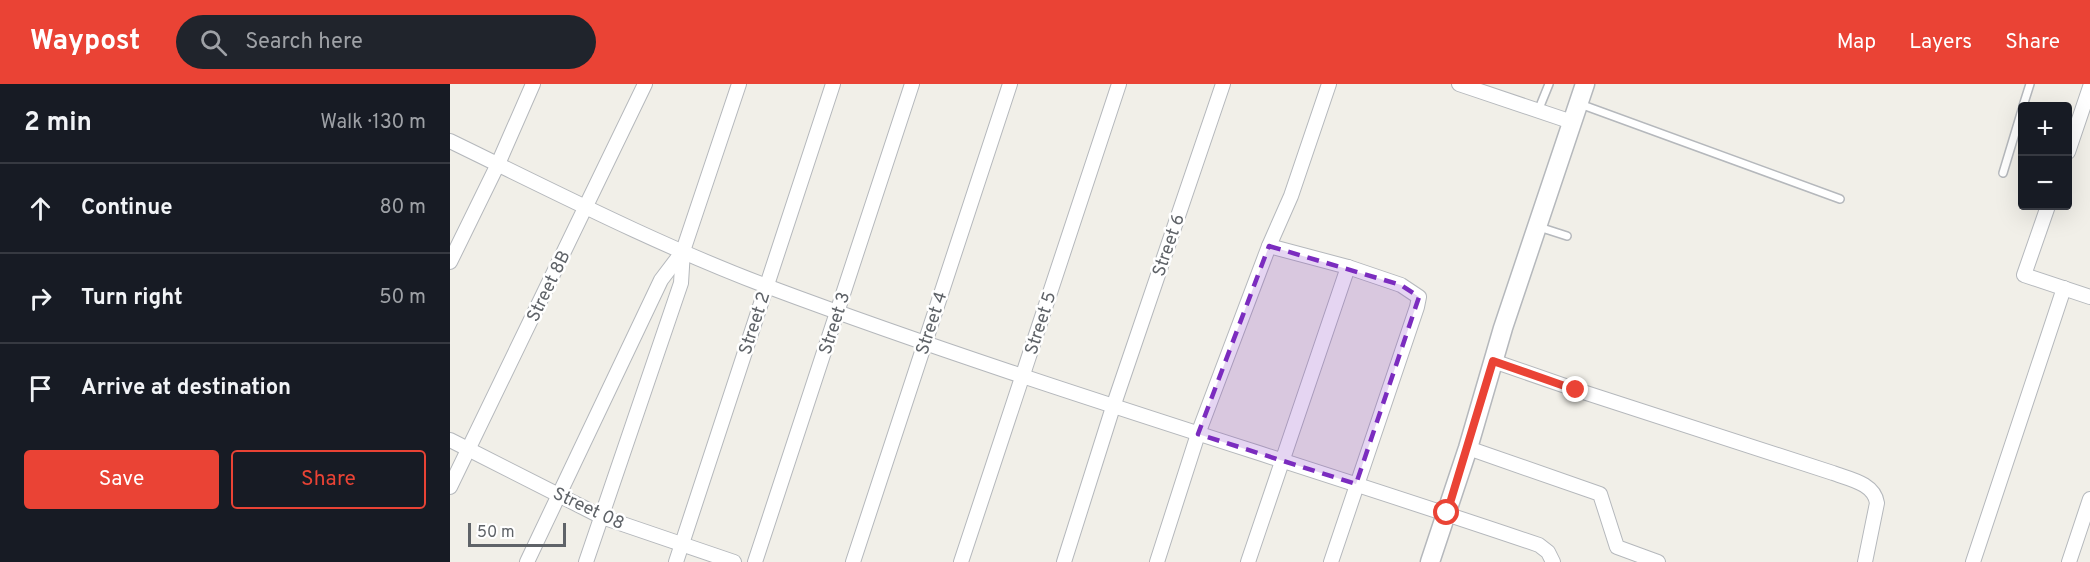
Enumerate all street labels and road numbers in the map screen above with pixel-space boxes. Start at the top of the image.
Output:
street label: Street 6 [1148,211,1191,280]
street label: Street 8B [522,247,576,326]
street label: Street 2 [734,289,776,358]
street label: Street 3 [815,289,856,358]
street label: Street 4 [911,289,953,358]
street label: Street 5 [1020,289,1062,358]
street label: Street 08 [549,483,628,536]

